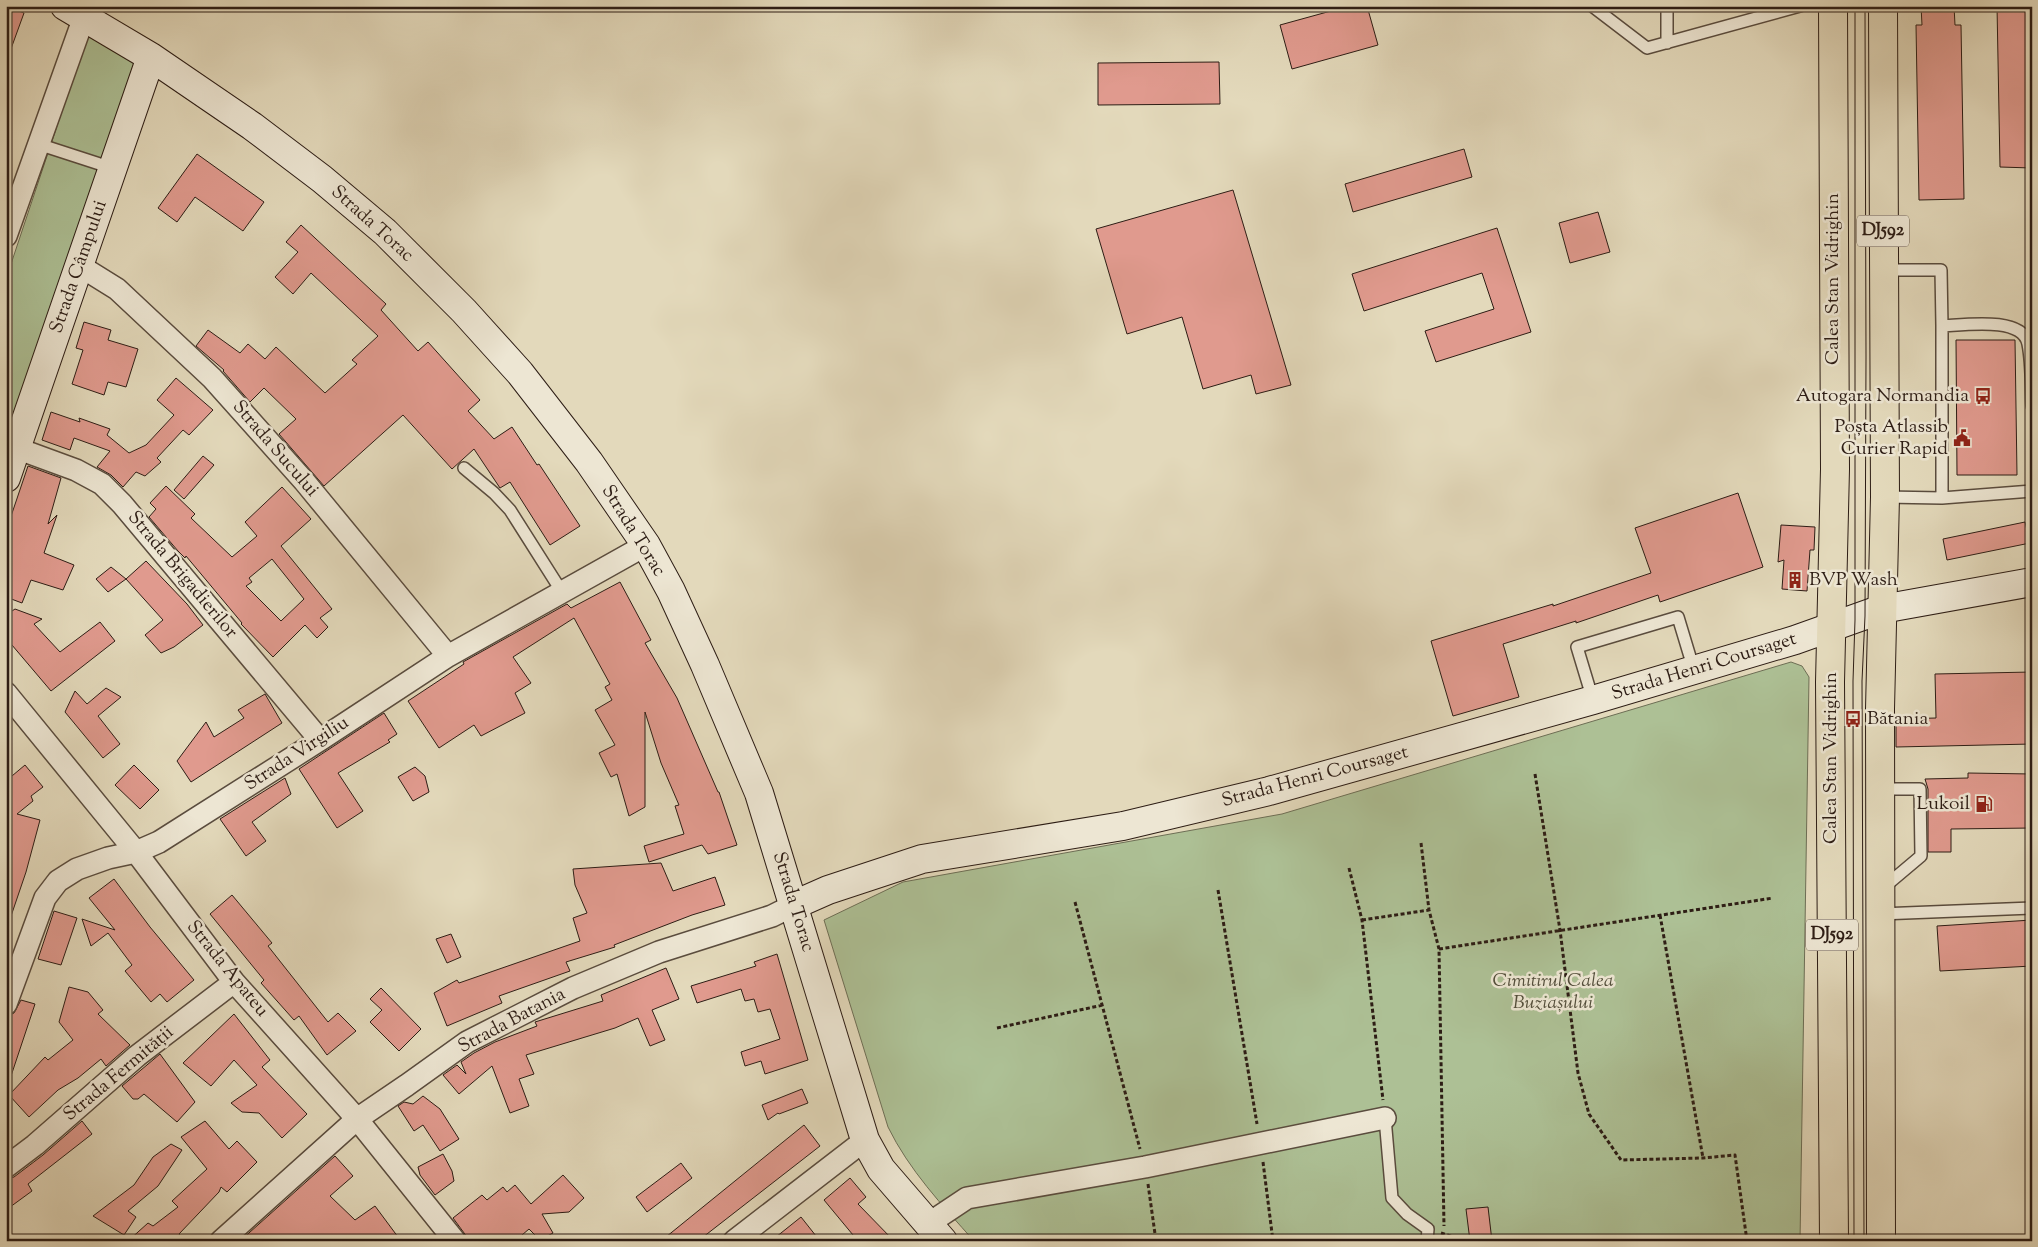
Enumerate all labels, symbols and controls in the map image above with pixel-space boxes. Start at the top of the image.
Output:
street label: Strada Torac [325,179,420,269]
street label: Calea Stan Vidrighin [1820,193,1847,365]
street label: Strada Câmpului [44,197,114,337]
road number: DJ592 [1857,216,1909,247]
place label: Autogara Normandia [1796,383,1969,410]
bus stop icon: Autogara Normandia [1973,386,1993,406]
street label: Strada Sucului [225,395,325,503]
place label: Poșta Atlassib Curier Rapid [1835,414,1948,463]
public building icon: Poșta Atlassib Curier Rapid [1952,428,1972,448]
street label: Strada Torac [594,480,672,582]
street label: Strada Brigadierilor [120,505,244,645]
place label: BVP Wash [1809,567,1898,594]
building icon: BVP Wash [1785,570,1805,590]
street label: Strada Henri Coursaget [1608,626,1800,708]
street label: Calea Stan Vidrighin [1818,672,1845,844]
place label: Bătania [1867,706,1928,733]
bus stop icon: Bătania [1843,709,1863,729]
street label: Strada Virgiliu [239,710,355,798]
street label: Strada Henri Coursaget [1219,739,1412,815]
place label: Lukoil [1917,791,1970,818]
fuel station icon: Lukoil [1974,794,1994,814]
street label: Strada Torac [765,849,821,956]
street label: Strada Apateu [179,915,275,1023]
road number: DJ592 [1806,920,1858,950]
park label: Cimitirul Calea Buziașului [1492,968,1614,1017]
street label: Strada Batania [453,981,571,1061]
street label: Strada Fermității [58,1020,180,1128]

